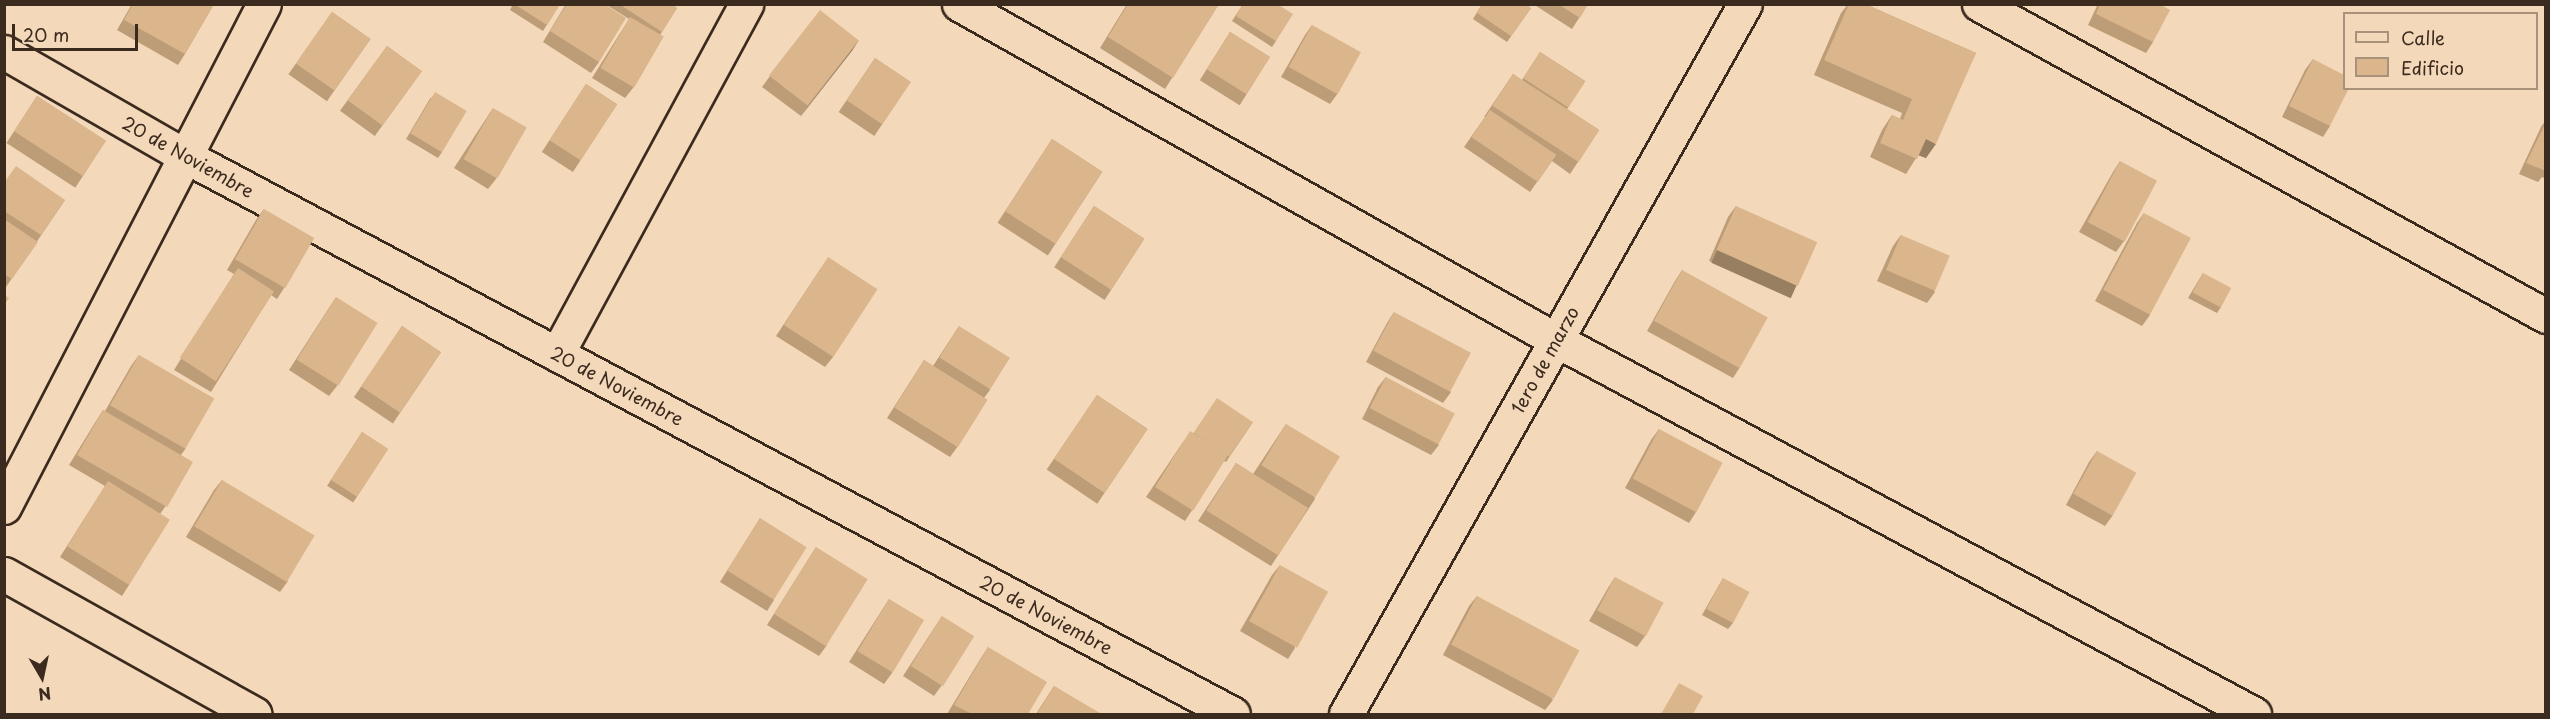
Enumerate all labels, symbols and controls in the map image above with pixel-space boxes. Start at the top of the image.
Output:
scale bar [15,12,141,50]
legend [2343,12,2538,90]
text: 20 m [23,21,69,48]
text: Calle [2401,24,2445,51]
text: Edificio [2401,54,2464,81]
street label: 20 de Noviembre [117,111,259,203]
street label: 1ero de marzo [1506,302,1584,418]
street label: 20 de Noviembre [545,341,689,431]
street label: 20 de Noviembre [974,570,1118,660]
north arrow [12,647,72,707]
text: N [37,682,53,708]

